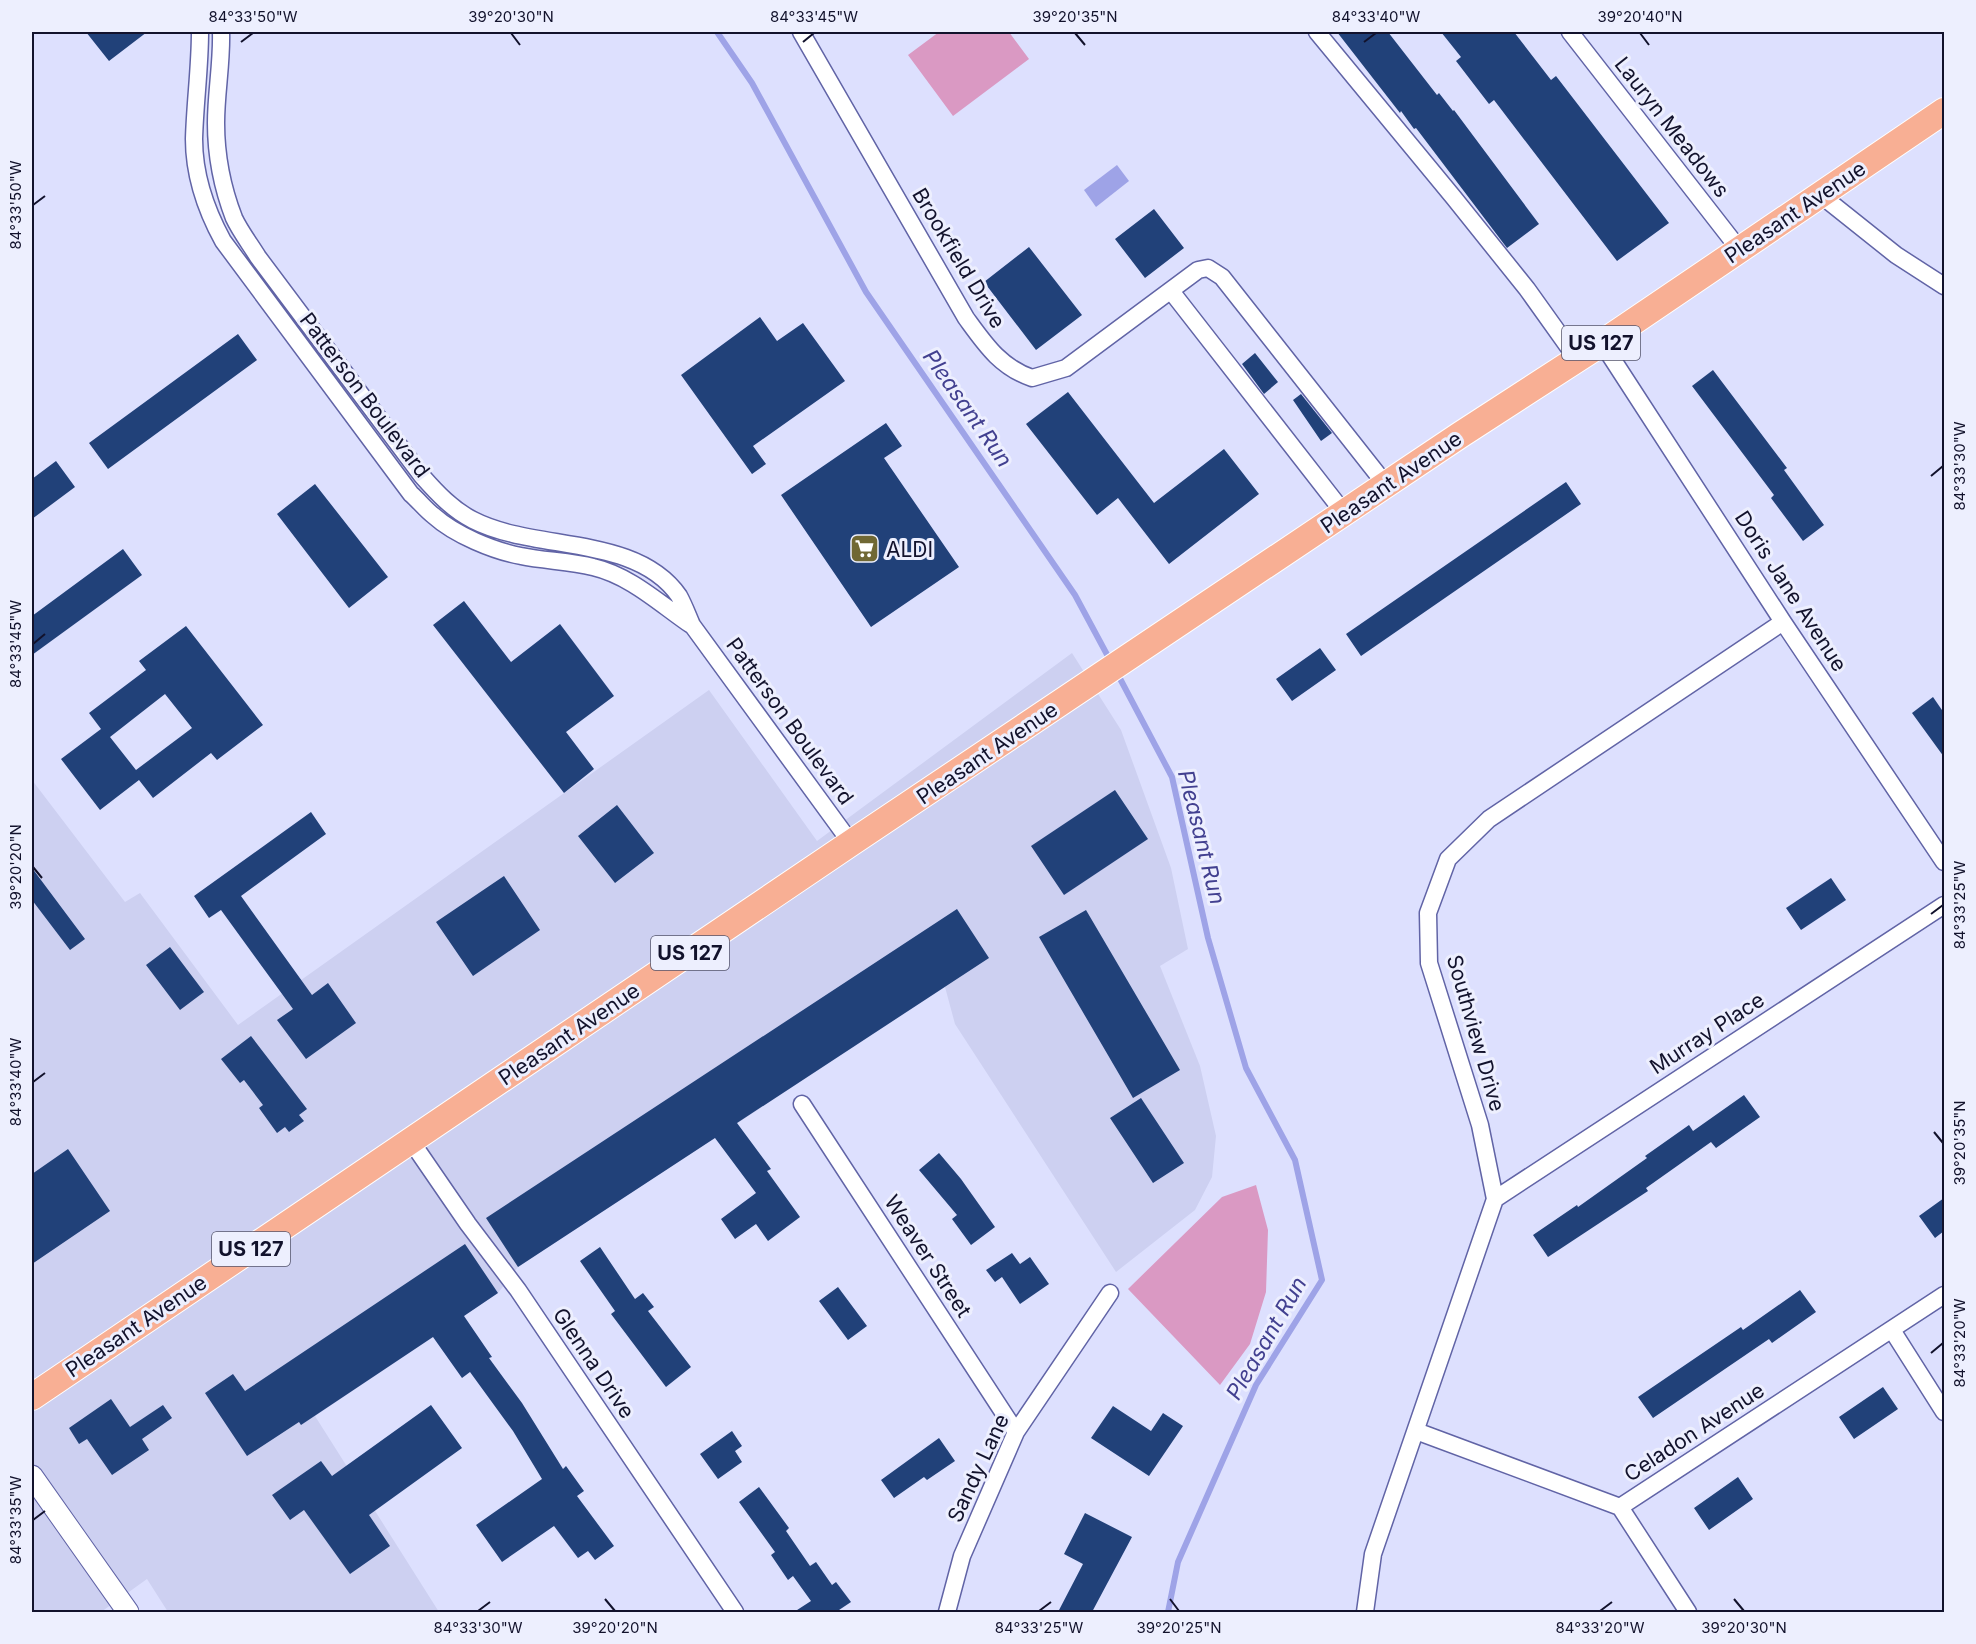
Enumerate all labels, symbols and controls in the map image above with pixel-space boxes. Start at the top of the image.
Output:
text: 84°33'50"W [209,7,298,26]
text: 39°20'30"N [468,7,554,26]
text: 84°33'45"W [770,7,858,26]
text: 39°20'35"N [1032,7,1118,26]
text: 84°33'40"W [1332,7,1420,26]
text: 39°20'40"N [1597,7,1683,26]
street label: Lauryn Meadows [1610,52,1734,202]
street label: Pleasant Avenue [1720,156,1870,268]
text: 84°33'50"W [6,160,25,249]
street label: Brookfield Drive [907,183,1011,333]
street label: Patterson Boulevard [295,308,435,482]
road number: US 127 [1562,326,1640,360]
water label: Pleasant Run [918,344,1018,472]
text: 84°33'30"W [1950,421,1969,511]
street label: Pleasant Avenue [1316,426,1466,538]
street label: Doris Jane Avenue [1730,506,1852,676]
supermarket icon: ALDI [849,533,881,565]
place label: ALDI [886,537,933,562]
text: 84°33'45"W [6,600,25,688]
street label: Patterson Boulevard [721,633,859,809]
street label: Pleasant Avenue [912,697,1062,809]
water label: Pleasant Run [1173,767,1231,907]
text: 39°20'20"N [6,824,25,910]
text: 84°33'25"W [1950,860,1969,949]
road number: US 127 [651,936,729,970]
street label: Southview Drive [1442,952,1510,1114]
street label: Pleasant Avenue [494,978,644,1090]
street label: Murray Place [1645,987,1769,1079]
text: 84°33'40"W [6,1038,25,1126]
text: 39°20'35"N [1950,1100,1969,1186]
street label: Weaver Street [879,1190,977,1322]
road number: US 127 [212,1232,290,1266]
street label: Pleasant Avenue [61,1270,211,1382]
water label: Pleasant Run [1220,1272,1312,1404]
text: 84°33'20"W [1950,1298,1969,1387]
street label: Glenna Drive [548,1303,640,1423]
street label: Celadon Avenue [1619,1377,1769,1487]
street label: Sandy Lane [942,1410,1014,1526]
text: 84°33'35"W [6,1475,25,1564]
text: 84°33'30"W [433,1618,523,1637]
text: 39°20'20"N [572,1618,658,1637]
text: 84°33'25"W [995,1618,1084,1637]
text: 39°20'25"N [1136,1618,1222,1637]
text: 84°33'20"W [1556,1618,1645,1637]
text: 39°20'30"N [1701,1618,1787,1637]

